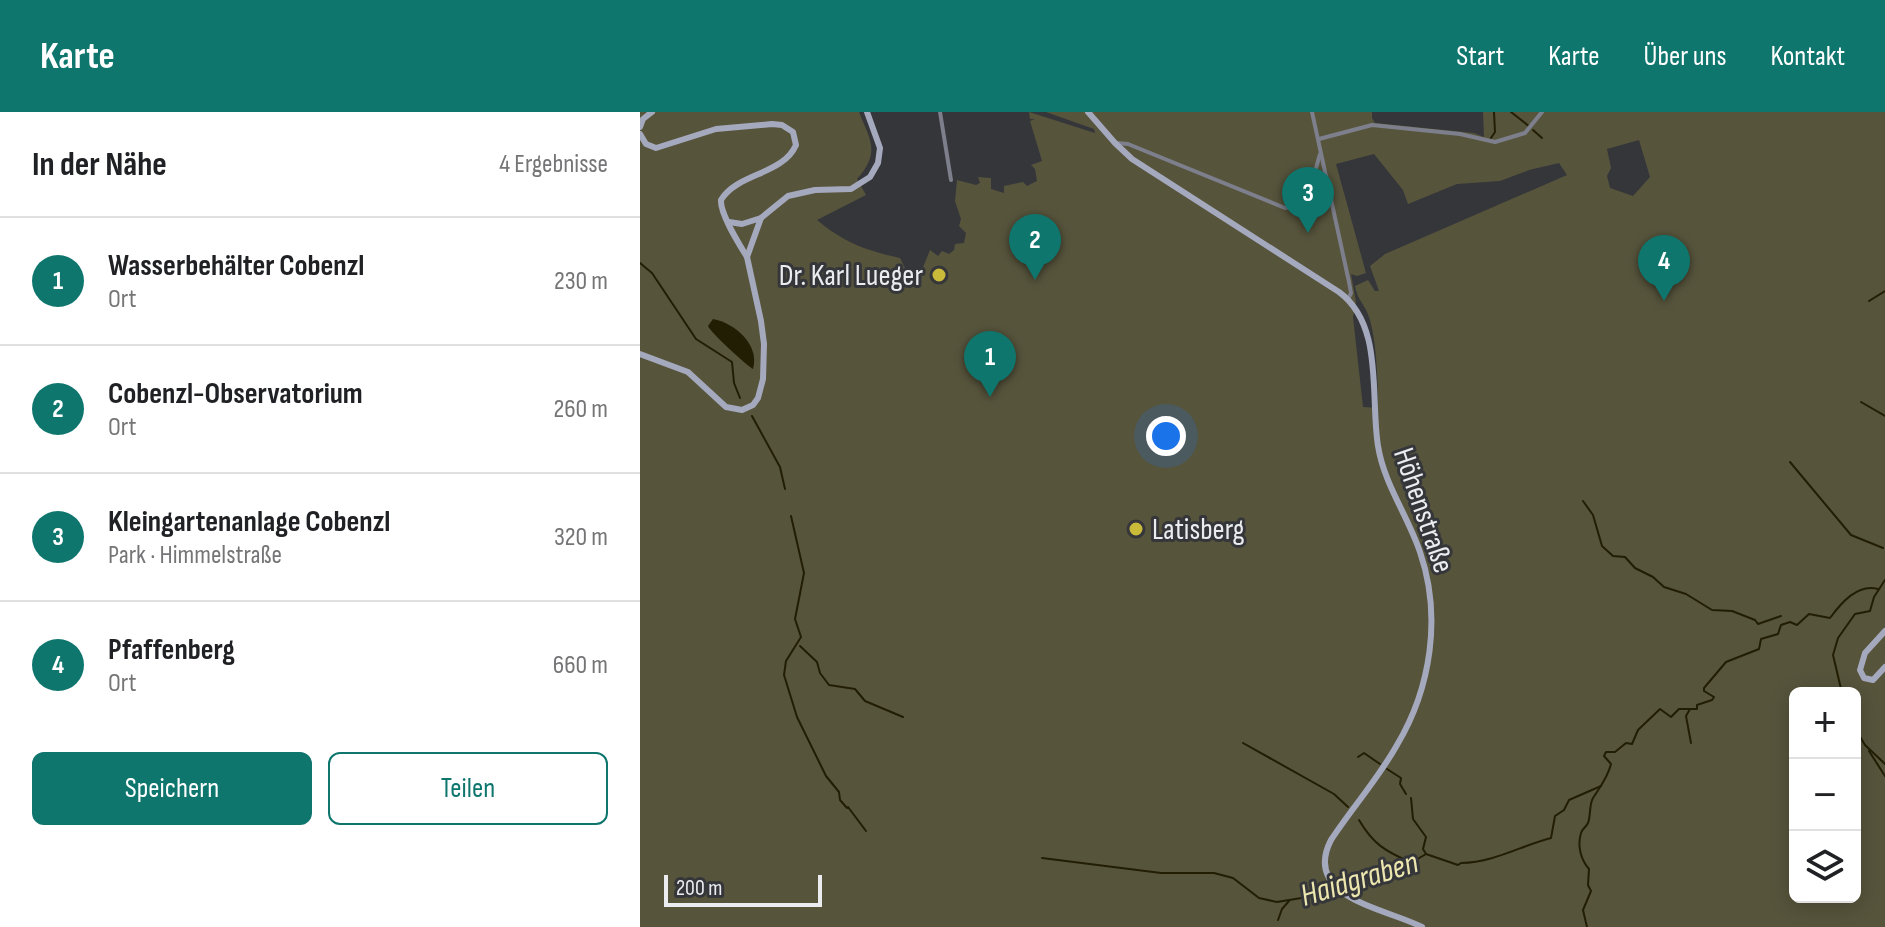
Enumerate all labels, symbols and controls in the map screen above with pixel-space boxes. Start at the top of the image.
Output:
text: Karte [40,34,115,79]
text: Start [1456,40,1504,73]
text: Karte [1548,40,1600,73]
text: Über uns [1644,40,1727,73]
text: Kontakt [1771,40,1845,73]
text: In der Nähe [32,144,167,185]
text: 4 Ergebnisse [499,149,608,180]
pin: 3 [1282,167,1334,233]
pin: 2 [1009,214,1061,280]
pin: 4 [1638,235,1690,301]
text: Wasserbehälter Cobenzl [108,248,364,284]
place label: Dr. Karl Lueger [779,258,923,294]
text: 1 [53,266,63,297]
text: 230 m [554,266,608,297]
marker: Dr. Karl Lueger [930,266,948,284]
text: Ort [108,284,137,315]
pin: 1 [964,331,1016,397]
text: Cobenzl-Observatorium [108,376,363,412]
text: 2 [52,394,64,425]
text: 260 m [553,394,608,425]
text: Ort [108,412,137,443]
your location [1146,416,1186,456]
street label: Höhenstraße [1385,443,1461,578]
text: Kleingartenanlage Cobenzl [108,504,390,540]
place label: Latisberg [1152,512,1244,548]
marker: Latisberg [1127,520,1145,538]
text: 3 [52,522,64,553]
text: 320 m [554,522,608,553]
text: Park · Himmelstraße [108,540,282,571]
text: Pfaffenberg [108,632,235,668]
text: 4 [52,650,64,681]
text: 660 m [553,650,608,681]
text: Ort [108,668,137,699]
map controls [1789,687,1861,903]
button: + [1789,687,1861,759]
button: Speichern [32,752,312,825]
button: Teilen [328,752,608,825]
button: − [1789,759,1861,831]
button: layers [1789,831,1861,903]
water label: Haidgraben [1296,843,1423,916]
scale bar [664,871,822,907]
text: 200 m [676,875,722,902]

